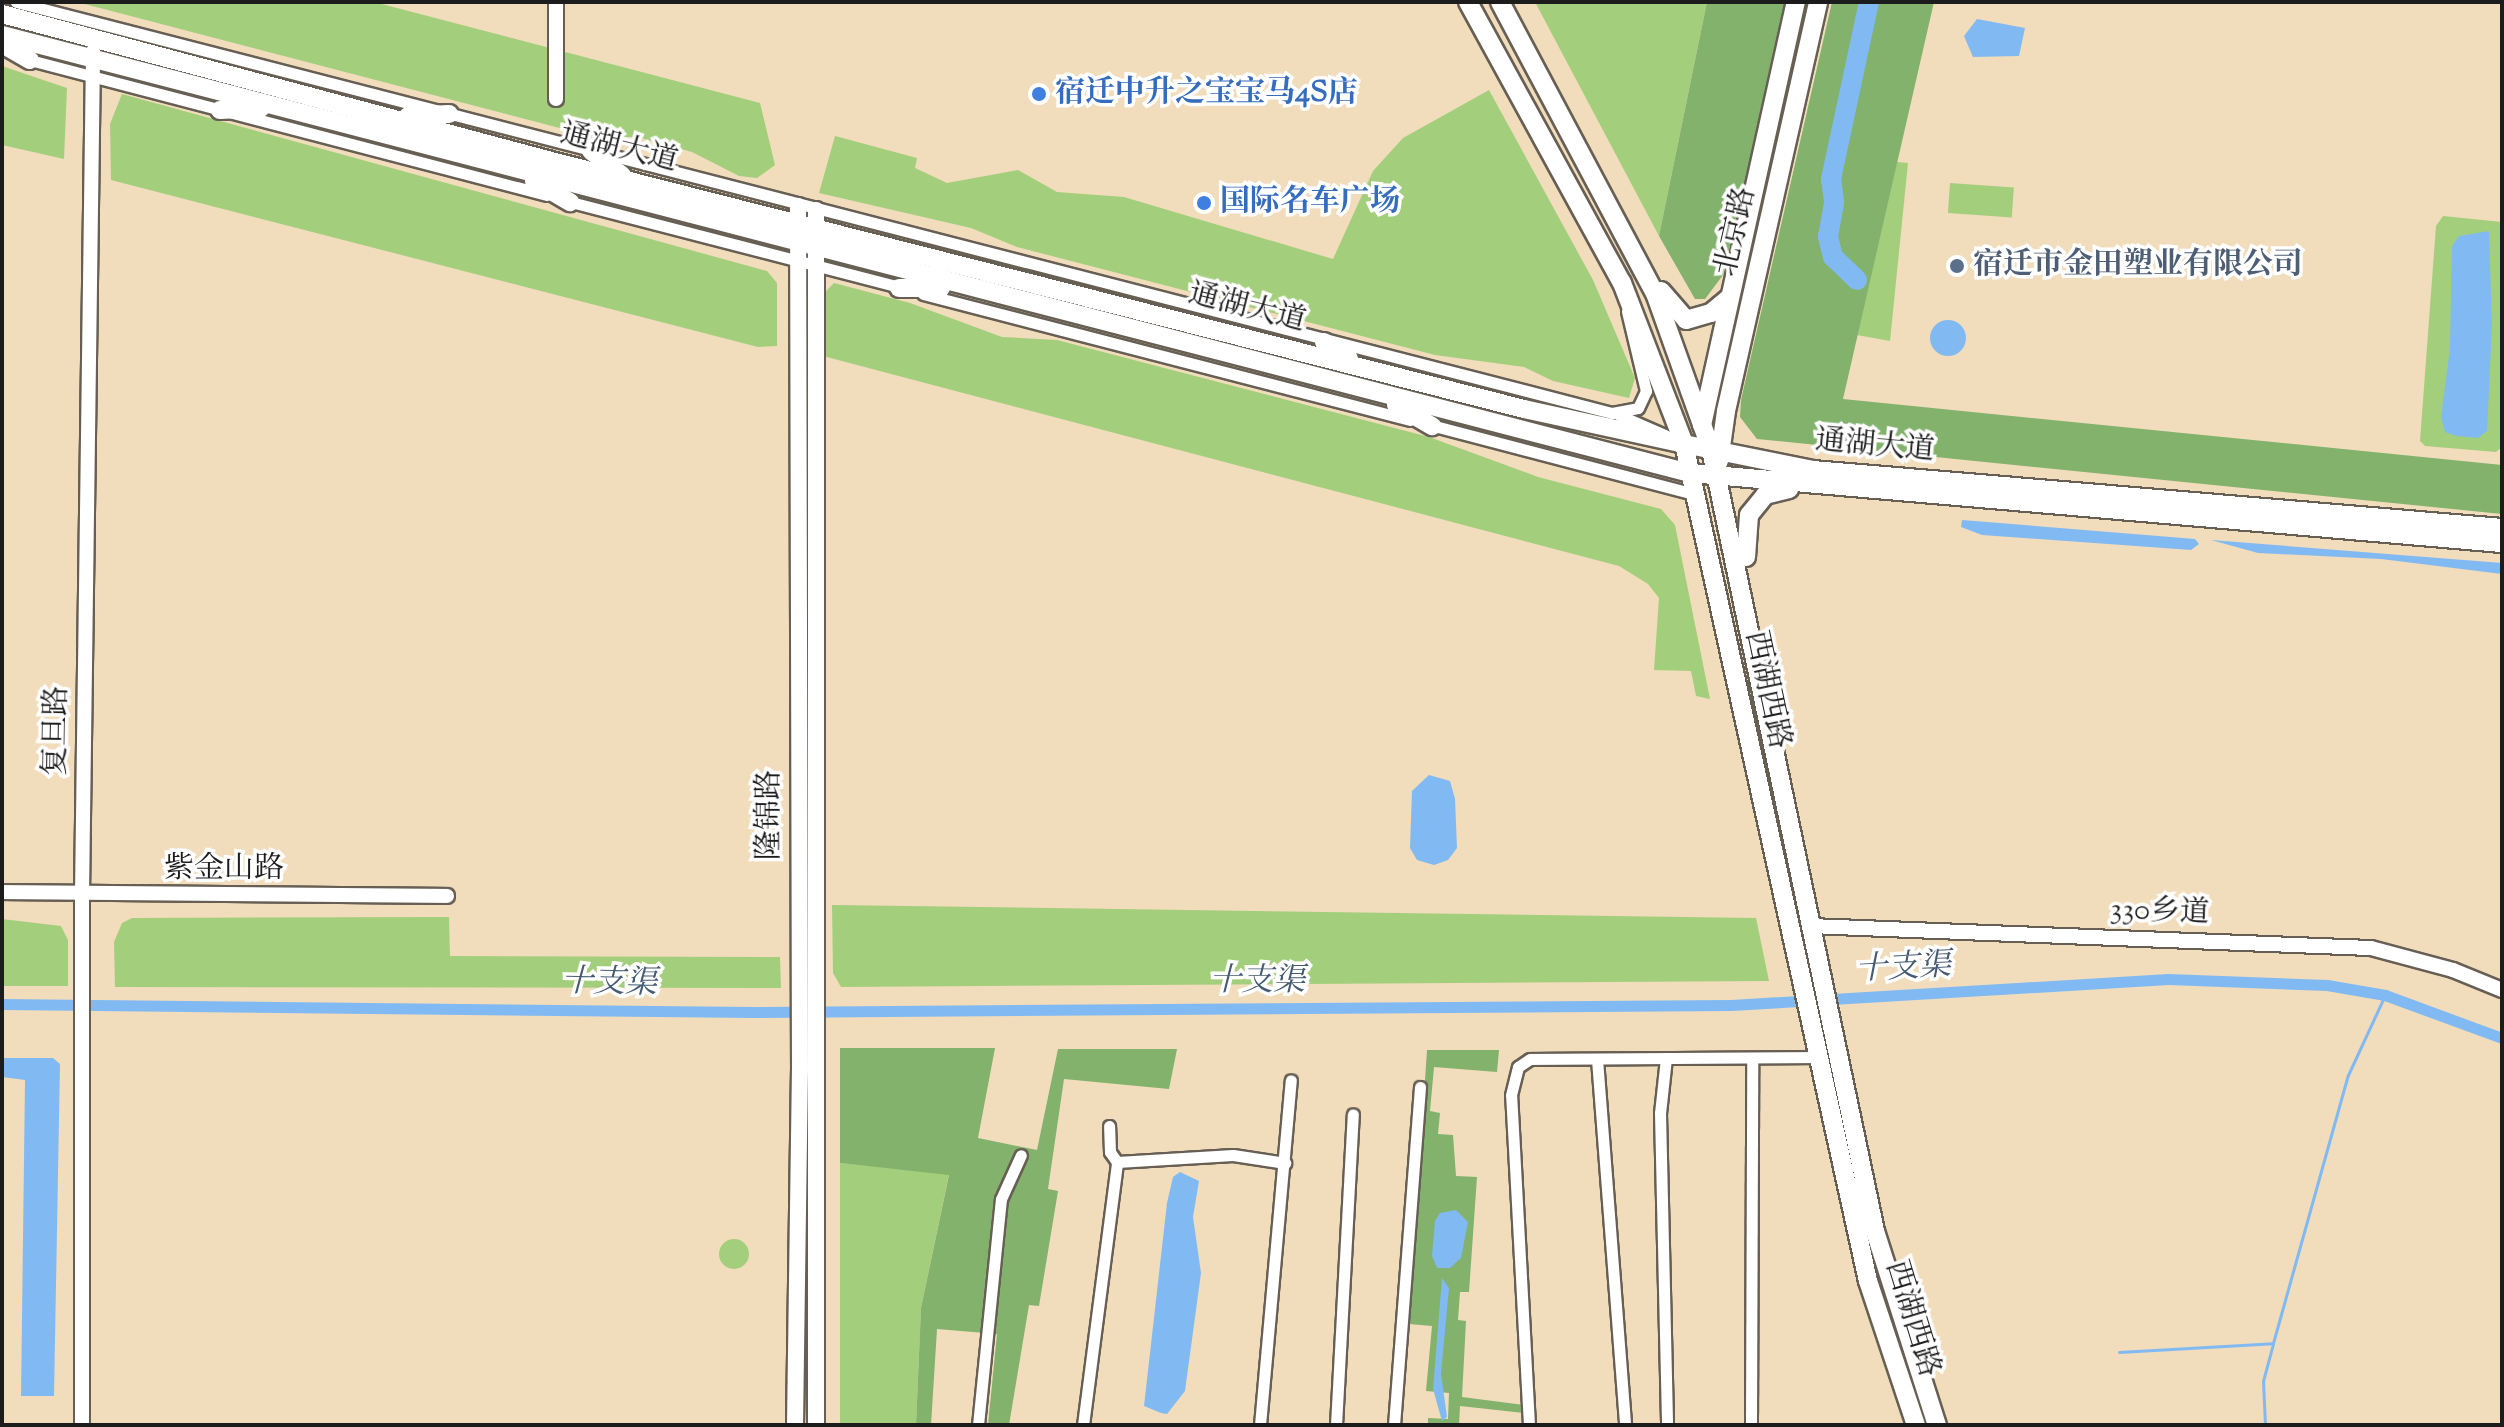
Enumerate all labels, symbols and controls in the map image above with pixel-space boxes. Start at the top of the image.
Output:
place label: 宿迁中升之宝宝马4S店 [1055,76,1358,112]
marker: 宿迁中升之宝宝马4S店 [1030,85,1048,103]
street label: 通湖大道 [556,117,682,181]
street label: 北京路 [1709,184,1765,280]
place label: 国际名车广场 [1220,185,1400,221]
marker: 国际名车广场 [1195,194,1213,212]
place label: 宿迁市金田塑业有限公司 [1973,248,2303,284]
marker: 宿迁市金田塑业有限公司 [1948,257,1966,275]
street label: 通湖大道 [1184,277,1310,341]
street label: 通湖大道 [1814,424,1936,470]
street label: 西湖西路 [1736,628,1796,752]
street label: 复旦路 [39,686,77,776]
street label: 隆锦路 [753,770,789,860]
street label: 紫金山路 [164,852,284,888]
street label: 330乡道 [2109,893,2211,933]
water label: 十支渠 [1854,947,1952,991]
water label: 十支渠 [1209,963,1305,1001]
water label: 十支渠 [561,964,657,1004]
street label: 西湖西路 [1876,1256,1946,1382]

